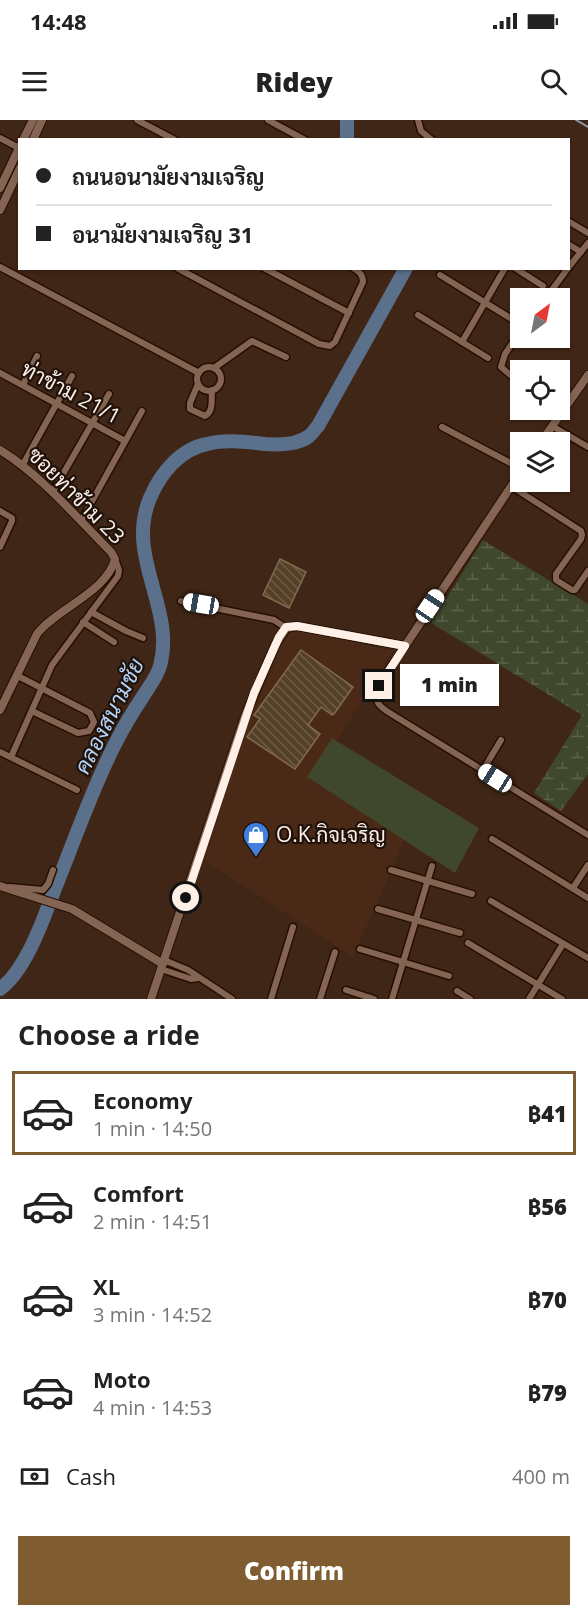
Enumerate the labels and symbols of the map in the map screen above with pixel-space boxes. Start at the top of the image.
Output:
north arrow [510,288,570,348]
street label: ท่าข้าม 21/1 [17,354,126,430]
street label: ซอยท่าข้าม 23 [22,441,131,550]
car [412,586,448,626]
car [182,592,220,616]
water label: คลองสนามชัย [66,652,150,778]
callout: 1 min [400,665,499,707]
route end [365,672,392,699]
car [475,761,515,795]
shop icon: O.K.กิจเจริญ [241,820,271,858]
place label: O.K.กิจเจริญ [276,820,386,848]
route start [172,884,199,911]

